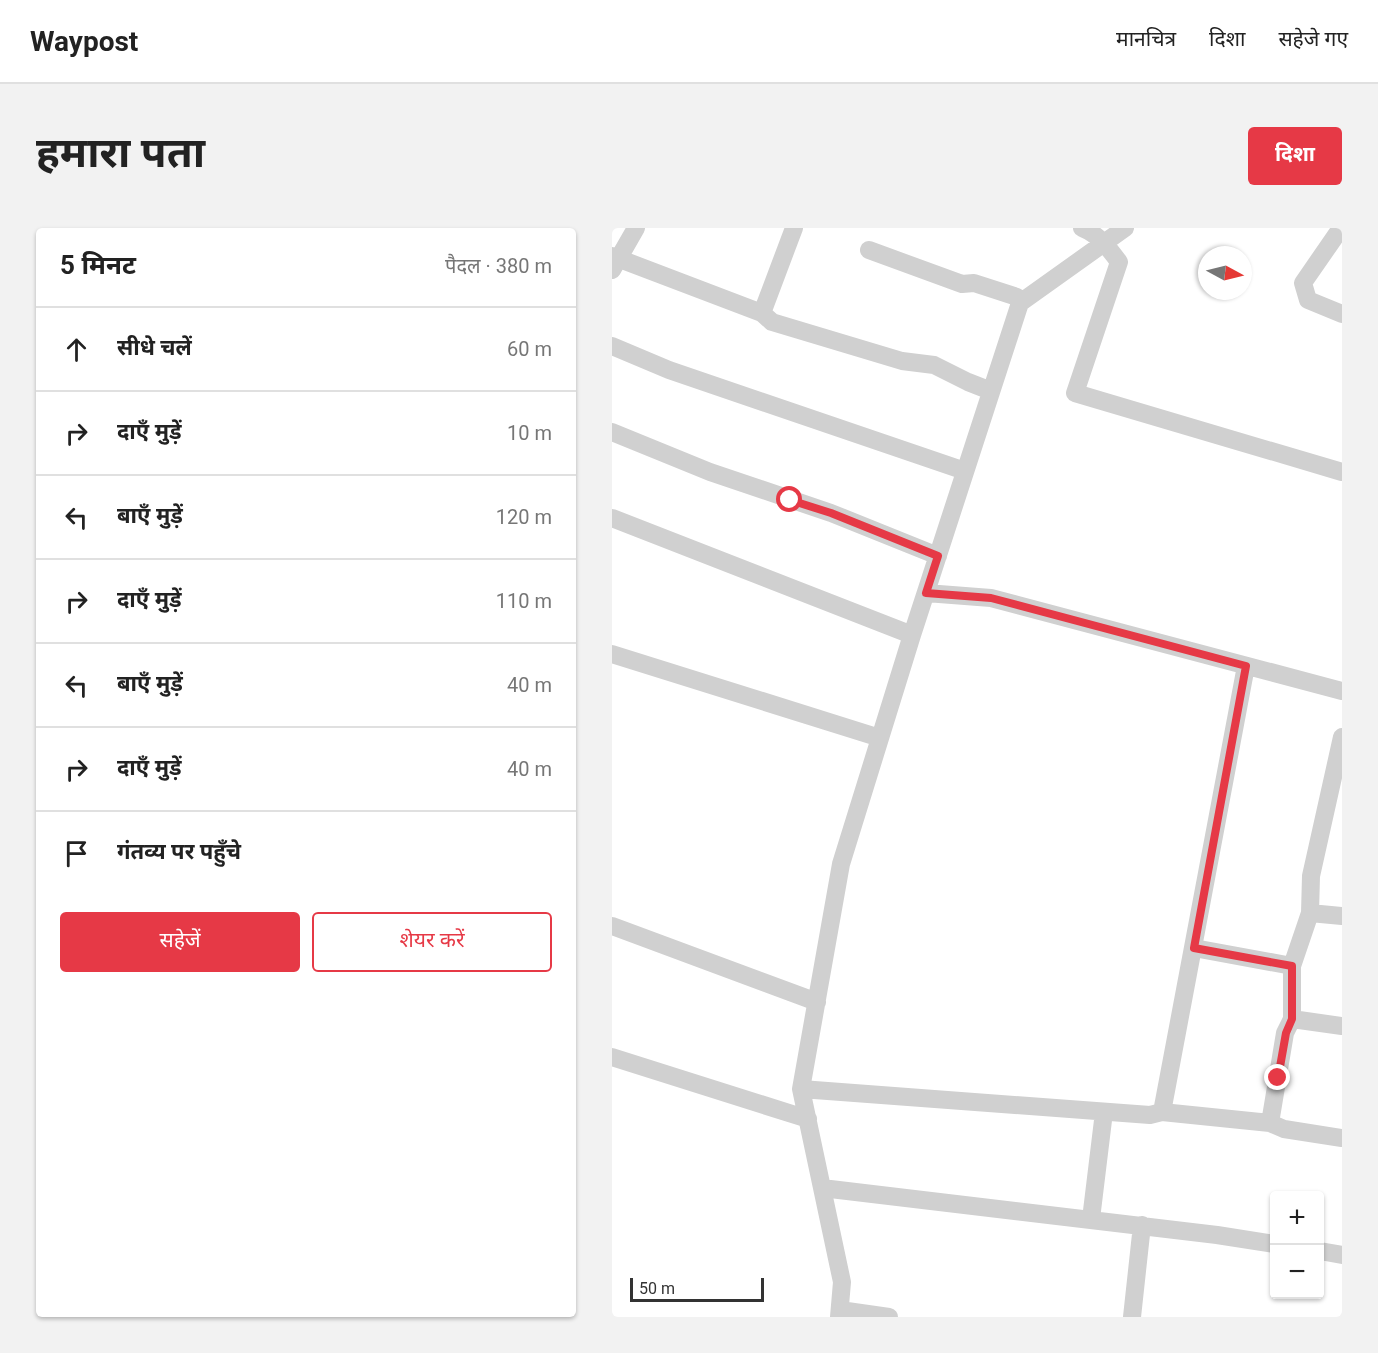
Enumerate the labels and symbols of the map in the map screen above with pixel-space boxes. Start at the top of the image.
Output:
north arrow [1198,246,1252,300]
route start [776,486,802,512]
route end [1264,1064,1290,1090]
scale bar [630,1275,764,1302]

